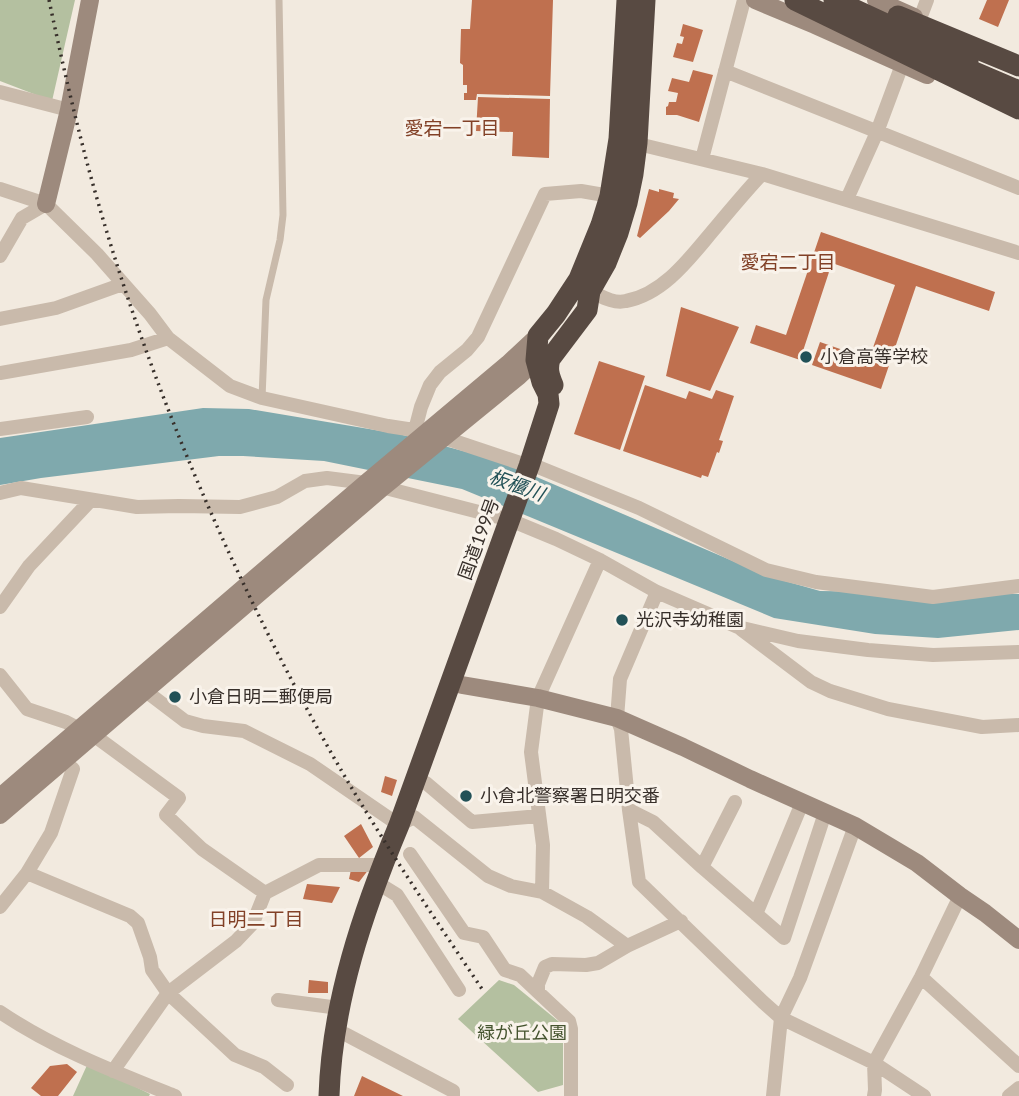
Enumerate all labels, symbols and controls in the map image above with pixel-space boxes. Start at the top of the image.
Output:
district label: 愛宕一丁目 [404,116,500,139]
district label: 愛宕二丁目 [740,250,836,273]
place label: 小倉高等学校 [820,345,928,367]
marker: 小倉高等学校 [798,349,814,365]
water label: 板櫃川 [486,464,550,506]
street label: 国道199号 [453,495,503,583]
place label: 光沢寺幼稚園 [636,608,744,630]
marker: 光沢寺幼稚園 [614,612,630,628]
place label: 小倉日明二郵便局 [189,685,333,707]
marker: 小倉日明二郵便局 [167,689,183,705]
place label: 小倉北警察署日明交番 [480,784,660,806]
marker: 小倉北警察署日明交番 [458,788,474,804]
district label: 日明二丁目 [208,907,304,930]
park label: 緑が丘公園 [477,1021,567,1043]

